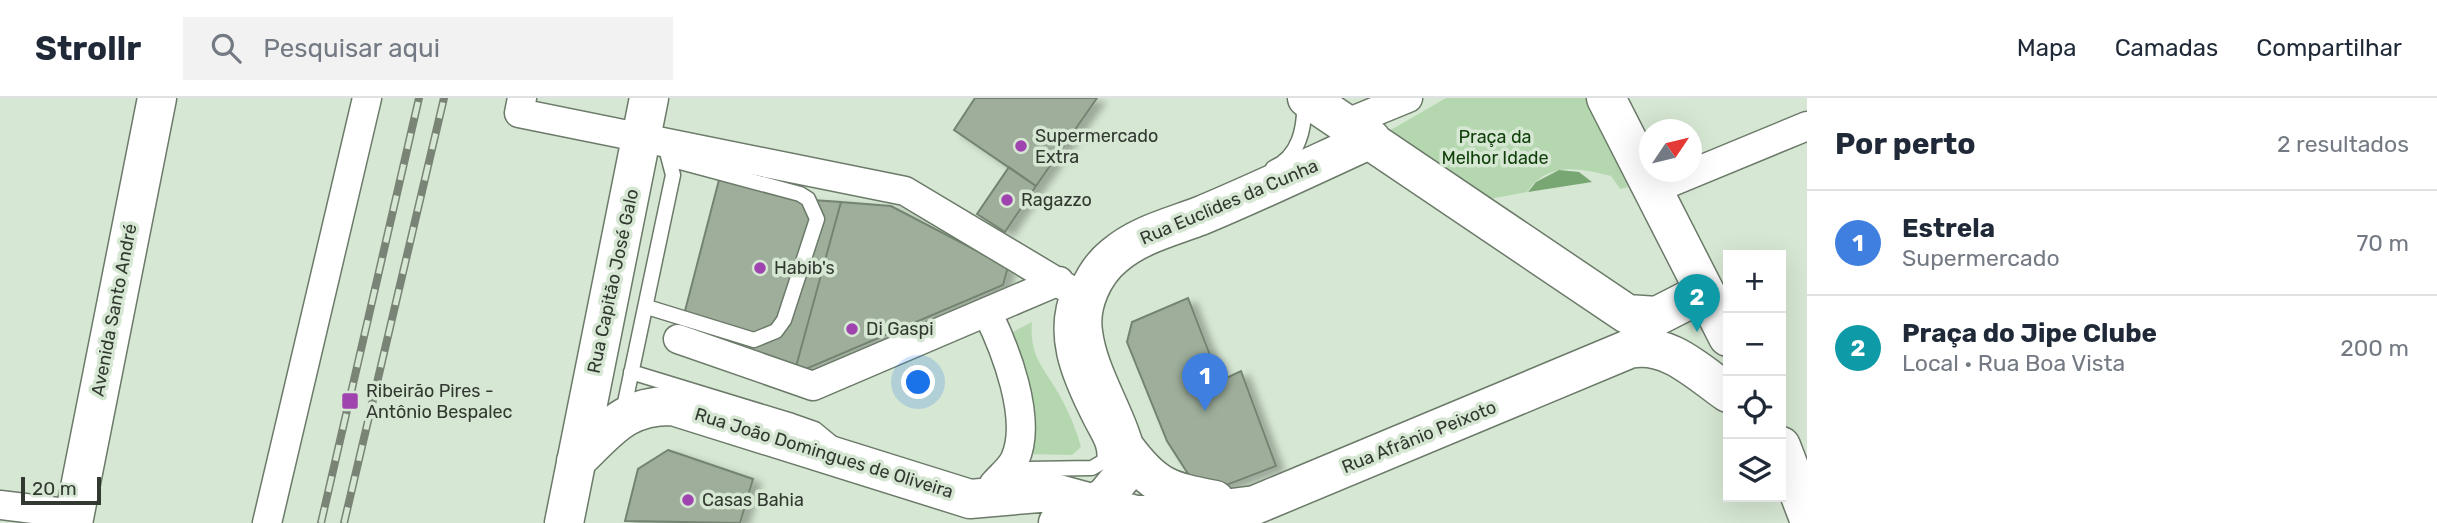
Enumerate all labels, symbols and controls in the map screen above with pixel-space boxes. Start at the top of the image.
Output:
search box [183,17,673,80]
text: Strollr [35,29,141,68]
icon: search [207,29,245,67]
text: Pesquisar aqui [263,33,440,64]
text: Mapa [2017,34,2077,62]
text: Camadas [2115,34,2218,62]
text: Compartilhar [2256,34,2402,62]
north arrow [1639,119,1702,182]
place label: Supermercado Extra [1035,125,1158,168]
park label: Praça da Melhor Idade [1441,126,1549,169]
text: Por perto [1835,126,1976,162]
text: 2 resultados [2277,130,2409,158]
marker: Supermercado Extra [1013,138,1029,154]
street label: Rua Euclides da Cunha [1137,154,1321,250]
street label: Rua Capitão José Galo [583,187,643,375]
place label: Ragazzo [1021,189,1092,211]
marker: Ragazzo [999,192,1015,208]
text: Estrela [1902,213,1995,244]
street label: Avenida Santo André [86,222,142,398]
text: 1 [1852,229,1864,257]
text: 70 m [2357,229,2409,257]
text: Supermercado [1902,244,2060,272]
map controls [1723,250,1786,502]
button: + [1723,250,1786,313]
place label: Habib's [774,257,835,279]
marker: Habib's [752,260,768,276]
pin: 2 [1674,274,1720,332]
button: − [1723,313,1786,376]
place label: Di Gaspi [866,318,934,340]
text: Praça do Jipe Clube [1902,318,2157,349]
marker: Di Gaspi [844,321,860,337]
text: 2 [1851,334,1865,362]
text: 200 m [2340,334,2409,362]
text: Local · Rua Boa Vista [1902,349,2125,377]
pin: 1 [1182,353,1228,411]
your location [901,365,935,399]
button: locate [1723,376,1786,439]
place label: Ribeirão Pires - Antônio Bespalec [366,380,513,423]
marker: Ribeirão Pires - Antônio Bespalec [340,391,360,411]
street label: Rua Afrânio Peixoto [1339,396,1499,478]
street label: Rua João Domingues de Oliveira [692,403,956,503]
button: layers [1723,439,1786,502]
scale bar [21,474,102,506]
text: 20 m [32,477,77,500]
place label: Casas Bahia [702,489,804,511]
marker: Casas Bahia [680,492,696,508]

